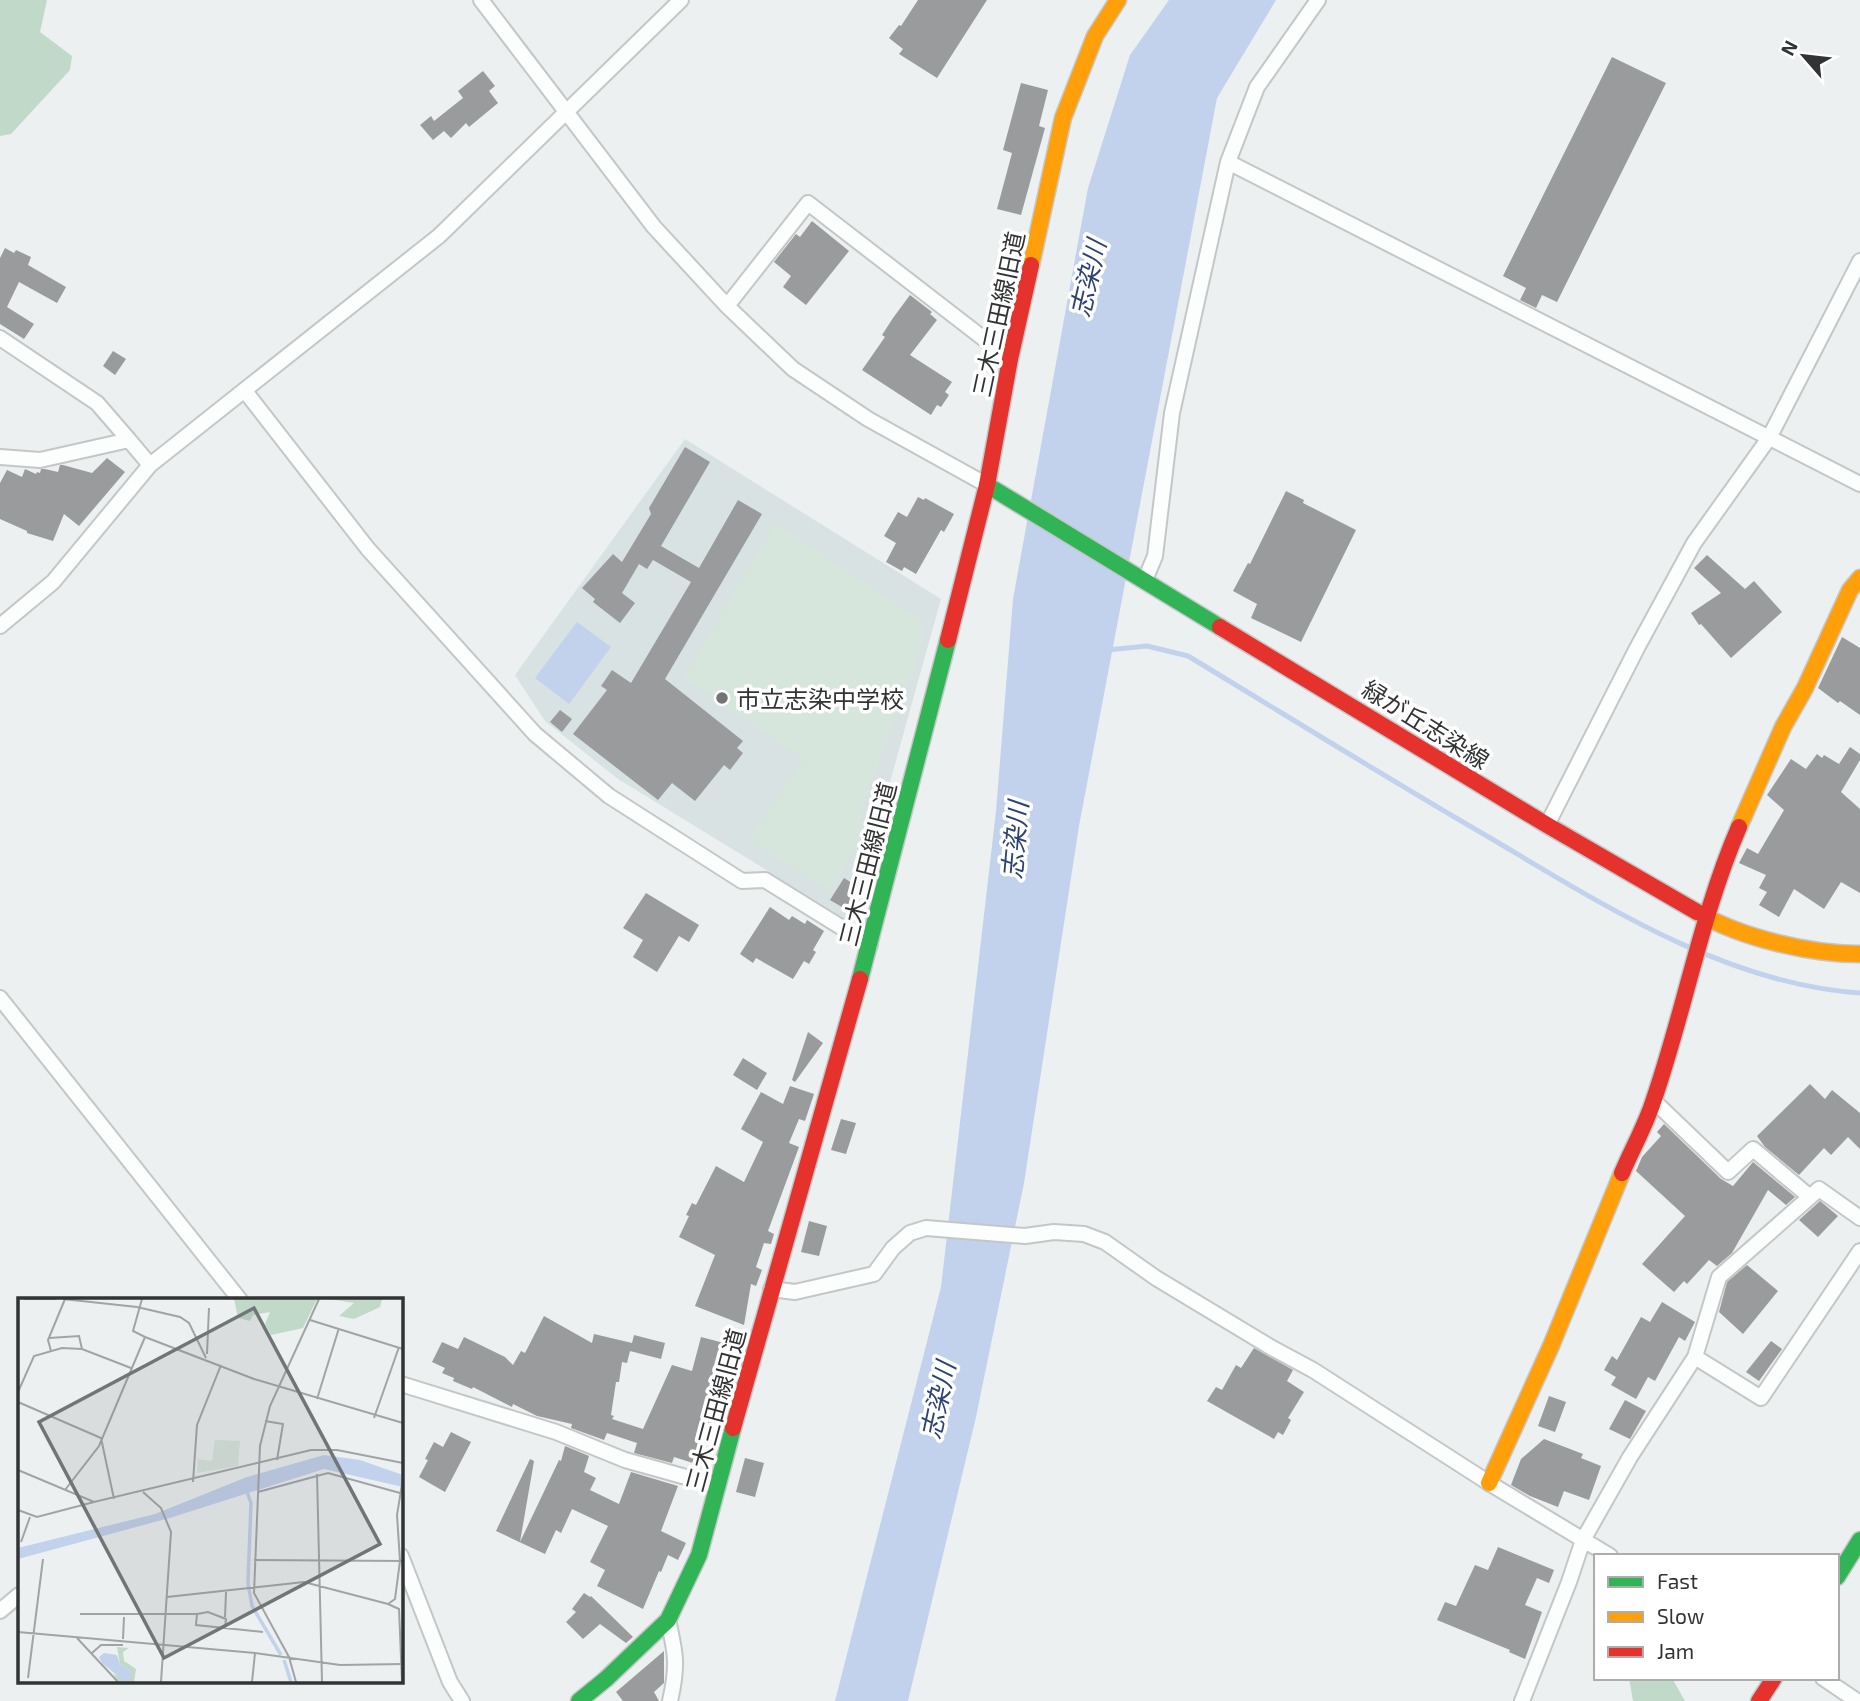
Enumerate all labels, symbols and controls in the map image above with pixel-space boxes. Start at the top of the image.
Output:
north arrow [1769,21,1839,91]
text: N [1775,36,1802,59]
street label: 三木三田線旧道 [966,229,1030,399]
water label: 志染川 [1063,234,1112,319]
street label: 緑が丘志染線 [1357,674,1495,774]
place label: 市立志染中学校 [736,684,904,713]
marker: 市立志染中学校 [714,690,730,706]
street label: 三木三田線旧道 [833,779,901,949]
water label: 志染川 [995,797,1033,880]
inset map [18,1298,402,1684]
street label: 三木三田線旧道 [679,1325,751,1495]
water label: 志染川 [914,1356,961,1441]
legend [1594,1554,1839,1680]
text: Fast [1657,1568,1698,1593]
text: Slow [1657,1603,1704,1628]
text: Jam [1657,1638,1694,1663]

